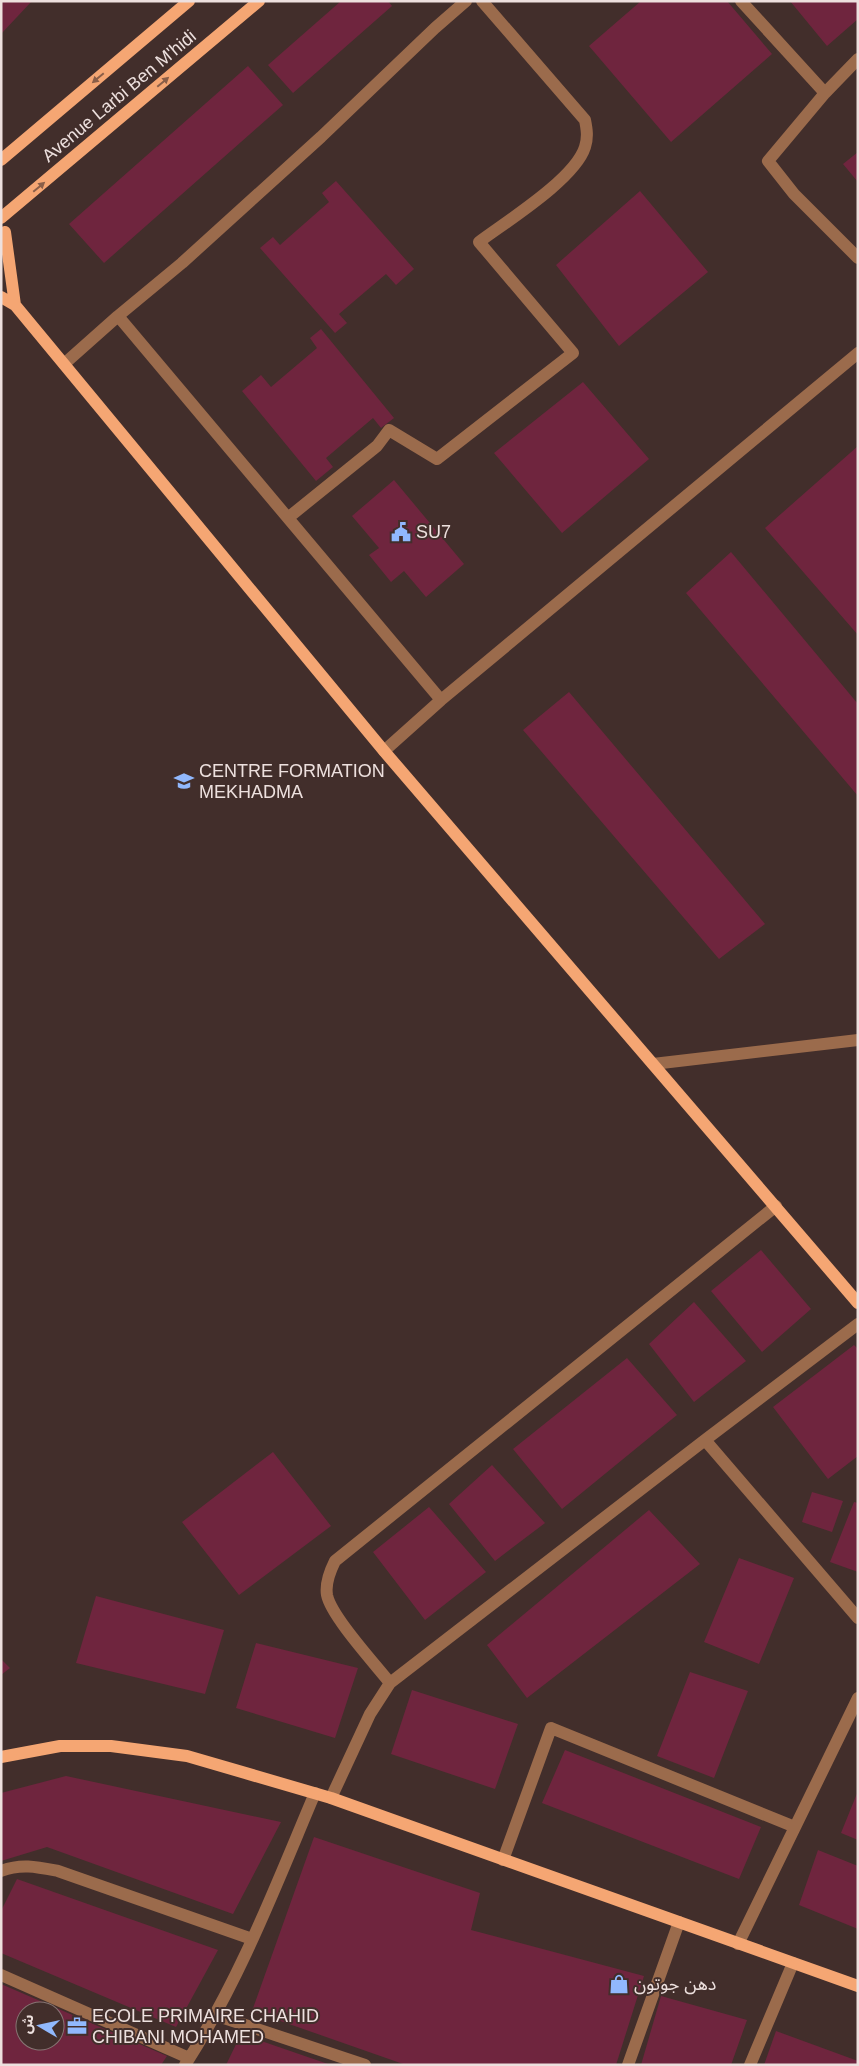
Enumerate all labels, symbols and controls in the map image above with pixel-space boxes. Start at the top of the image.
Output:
street label: Avenue Larbi Ben M'hidi [38,26,200,166]
one-way arrow [93,72,105,84]
one-way arrow [157,77,169,88]
one-way arrow [32,181,45,192]
public building icon: SU7 [390,521,412,543]
place label: SU7 [416,522,451,542]
place label: CENTRE FORMATION MEKHADMA [199,761,385,802]
school or university icon: CENTRE FORMATION MEKHADMA [173,770,195,792]
shop icon: دهن جوتون [608,1973,630,1995]
place label: دهن جوتون [634,1974,716,1995]
north arrow [15,2001,65,2051]
place label: ECOLE PRIMAIRE CHAHID CHIBANI MOHAMED [92,2006,319,2047]
text: ش [18,2013,37,2035]
office icon: ECOLE PRIMAIRE CHAHID CHIBANI MOHAMED [66,2015,88,2037]

